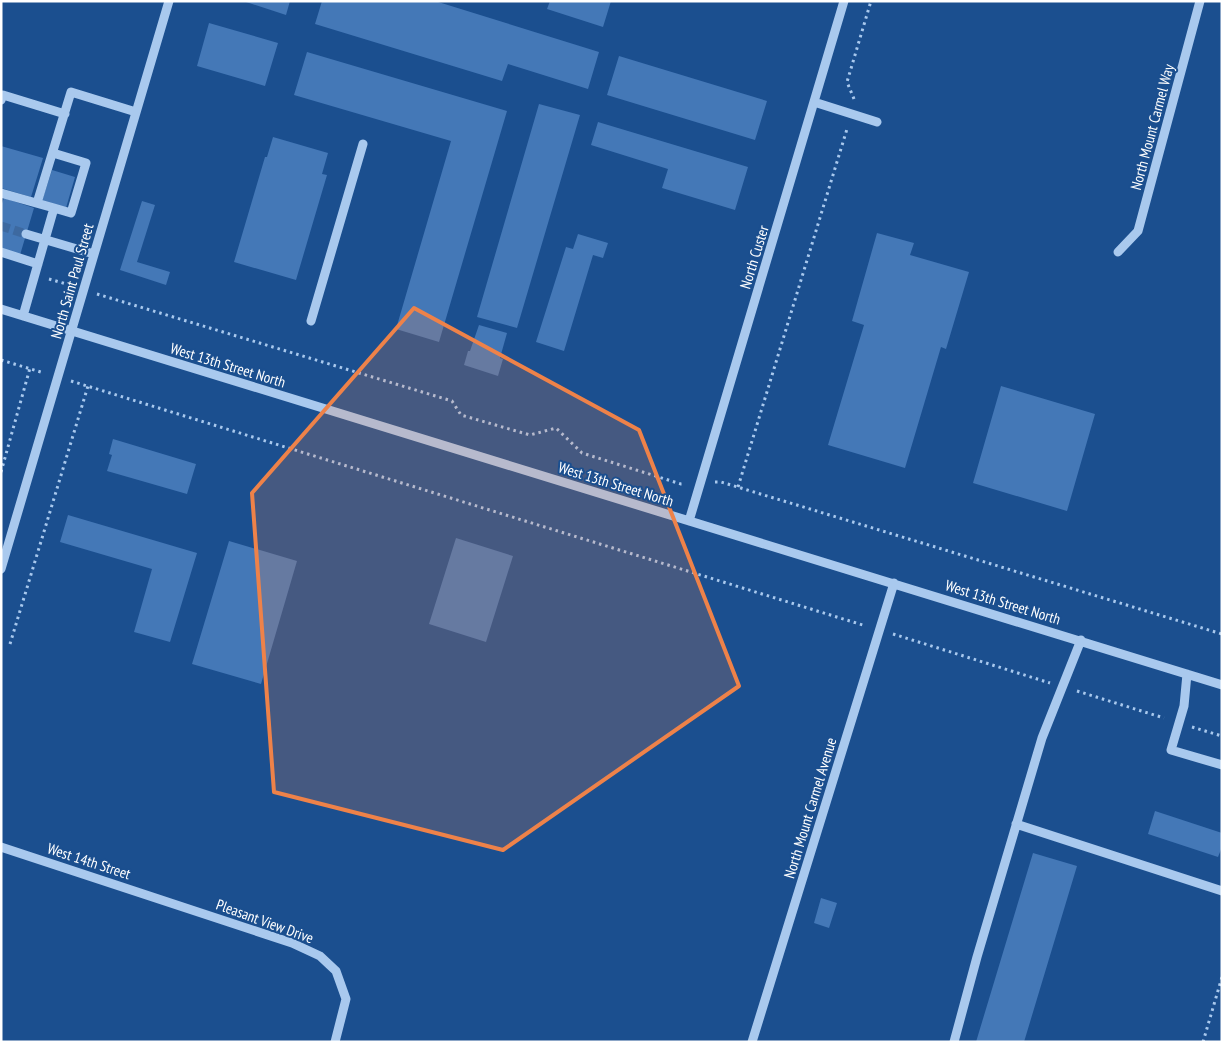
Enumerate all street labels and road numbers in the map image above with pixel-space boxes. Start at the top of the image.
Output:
street label: North Mount Carmel Way [1126,62,1178,192]
street label: North Saint Paul Street [46,221,98,341]
street label: North Custer [735,222,773,291]
street label: West 13th Street North [168,338,288,392]
street label: West 13th Street North [556,457,676,511]
street label: West 13th Street North [943,575,1063,629]
street label: North Mount Carmel Avenue [780,735,840,881]
street label: West 14th Street [45,839,133,883]
street label: Pleasant View Drive [214,895,316,947]

